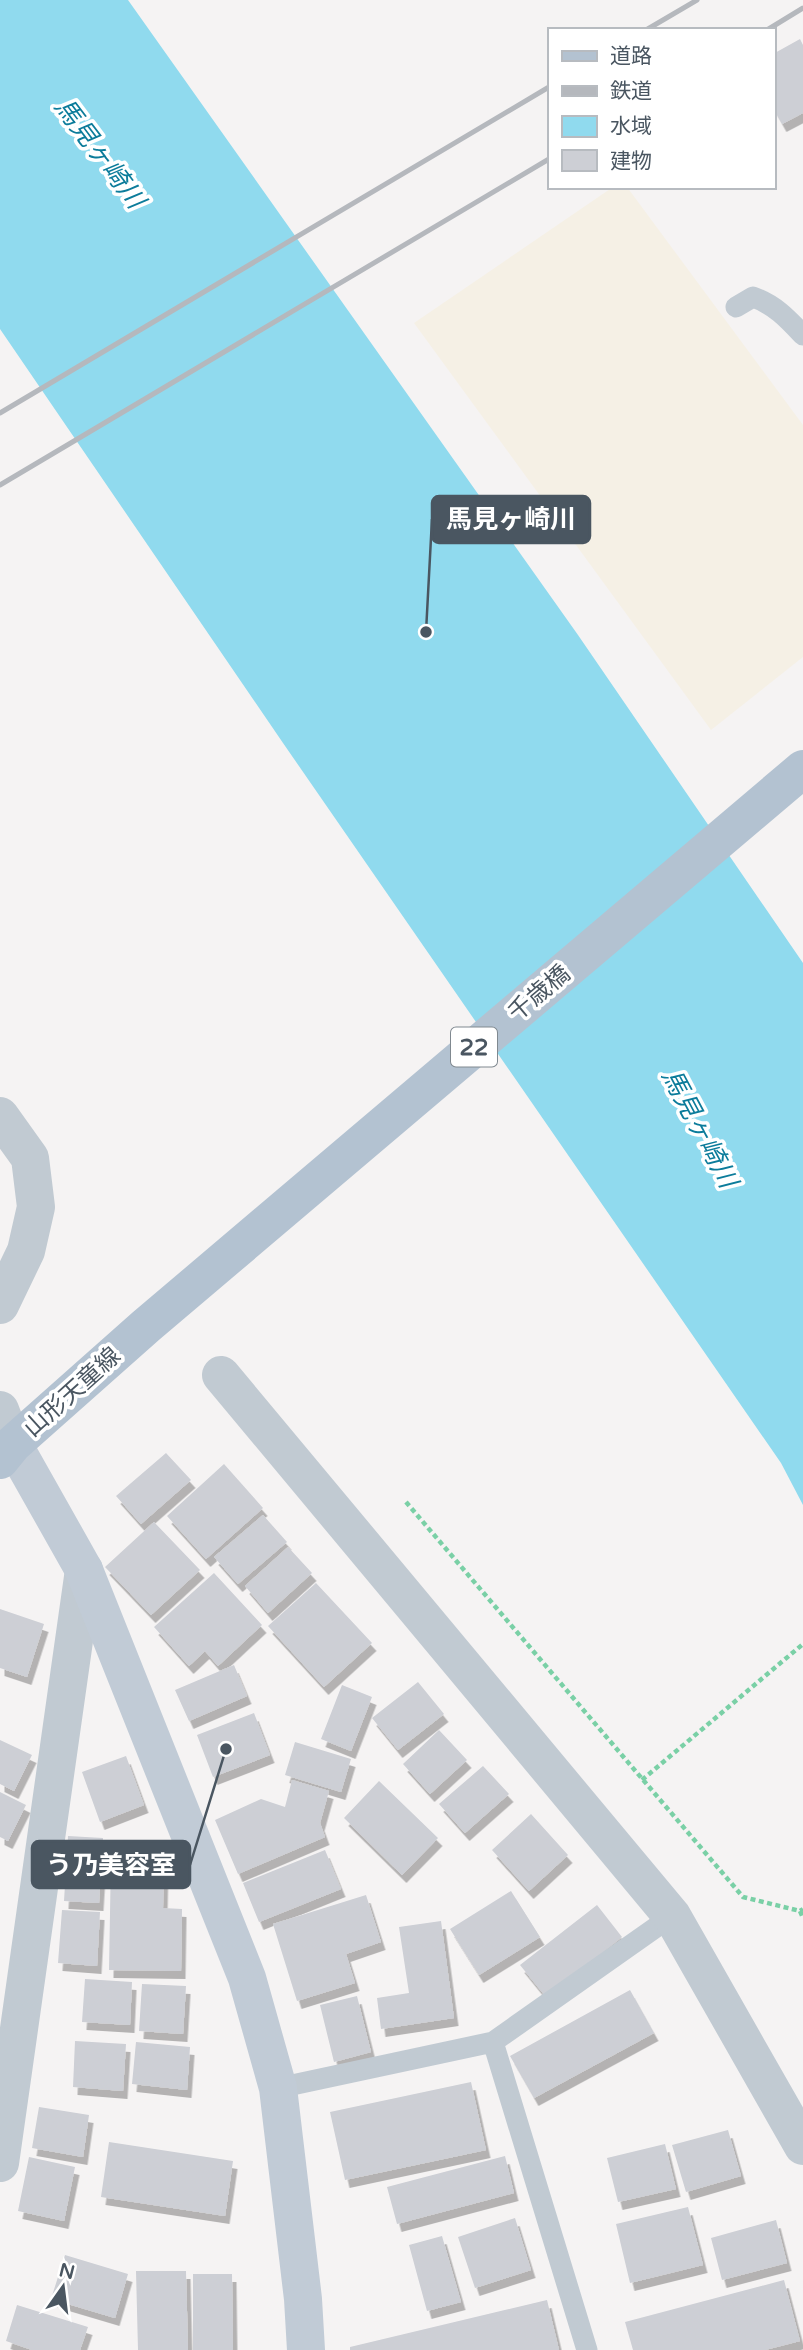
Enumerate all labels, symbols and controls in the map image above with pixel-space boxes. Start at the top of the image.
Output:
legend [548,28,775,189]
text: 道路 [610,44,652,69]
text: 鉄道 [610,79,652,104]
water label: 馬見ヶ崎川 [48,92,153,217]
text: 水域 [610,114,652,139]
text: 建物 [610,149,652,174]
callout: 馬見ヶ崎川 [432,496,590,543]
text: 馬見ヶ崎川 [446,504,576,535]
street label: 千歳橋 [502,959,576,1028]
road number: 22 [451,1028,497,1066]
water label: 馬見ヶ崎川 [655,1064,745,1196]
street label: 山形天童線 [18,1341,127,1443]
callout: う乃美容室 [32,1841,190,1888]
text: う乃美容室 [46,1850,176,1881]
north arrow [28,2252,98,2322]
text: N [57,2259,77,2284]

